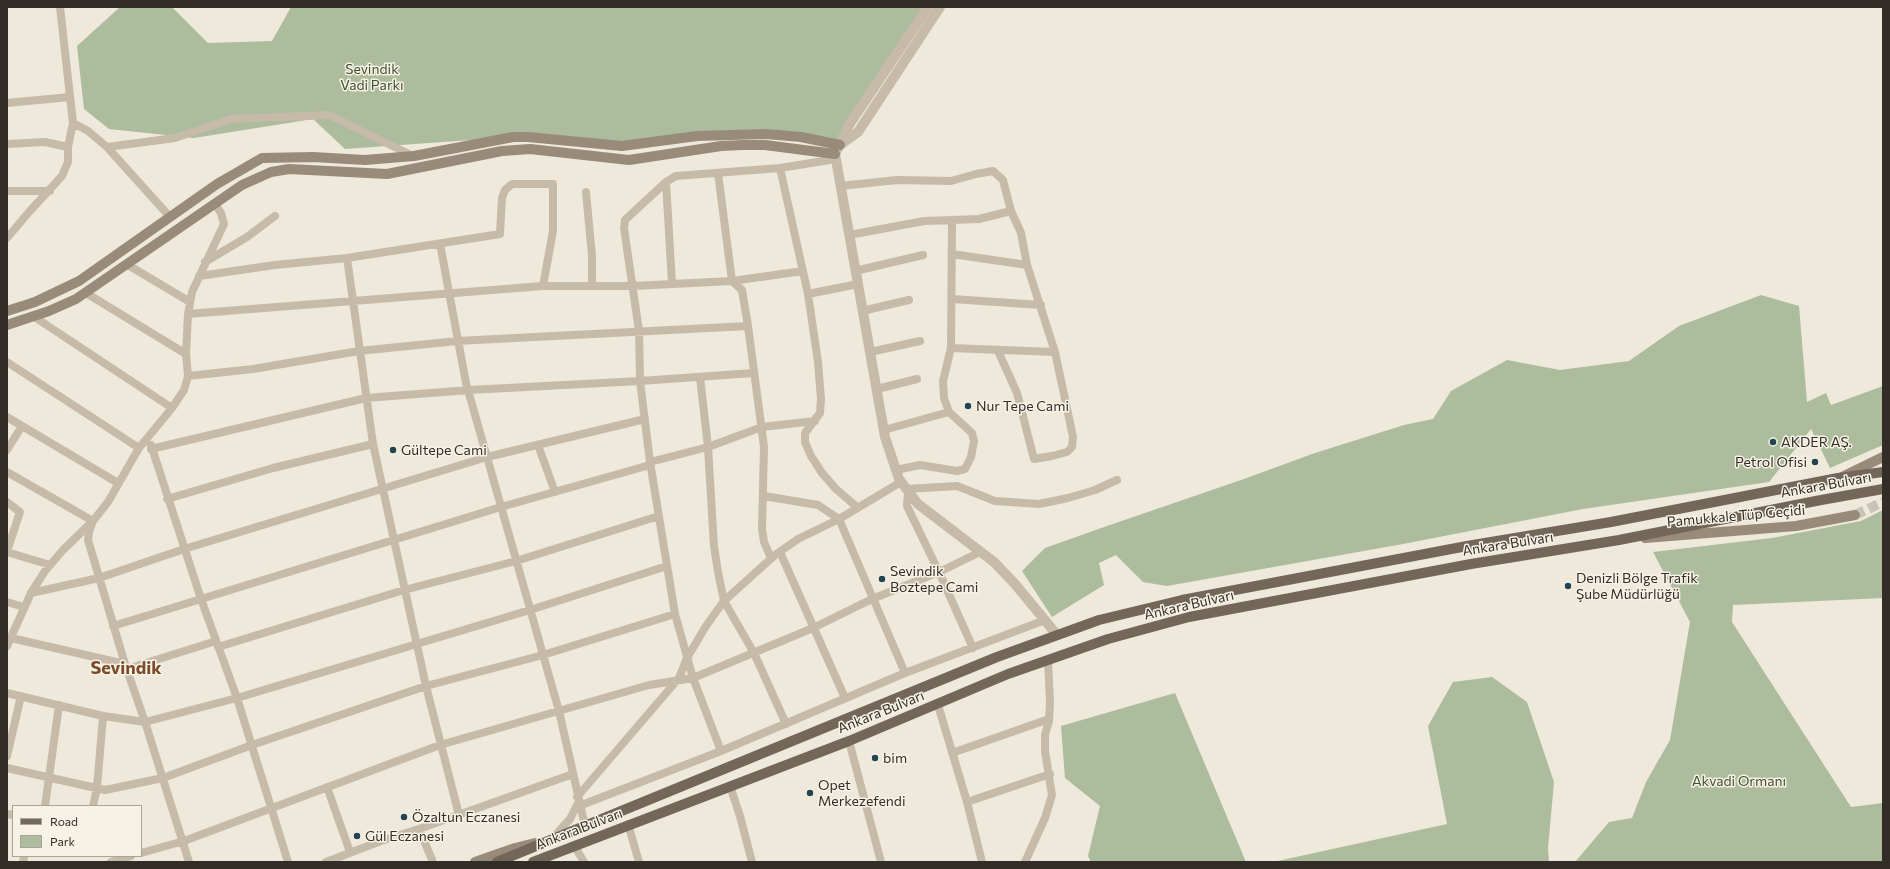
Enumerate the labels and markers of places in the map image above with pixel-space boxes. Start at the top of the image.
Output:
place label: Nur Tepe Cami [976,398,1069,414]
marker: Nur Tepe Cami [963,401,973,411]
place label: AKDER AŞ. [1781,434,1852,450]
marker: AKDER AŞ. [1768,437,1778,447]
place label: Gültepe Cami [401,442,487,458]
marker: Gültepe Cami [388,445,398,455]
place label: Petrol Ofisi [1735,454,1807,470]
marker: Petrol Ofisi [1810,457,1820,467]
place label: Sevindik Boztepe Cami [890,563,978,596]
place label: Denizli Bölge Trafik Şube Müdürlüğü [1576,570,1698,602]
marker: Sevindik Boztepe Cami [877,574,887,584]
marker: Denizli Bölge Trafik Şube Müdürlüğü [1563,581,1573,591]
place label: bim [883,750,907,766]
marker: bim [870,753,880,763]
place label: Opet Merkezefendi [818,777,905,810]
marker: Opet Merkezefendi [805,788,815,798]
place label: Özaltun Eczanesi [412,809,520,825]
marker: Özaltun Eczanesi [399,812,409,822]
place label: Gül Eczanesi [365,828,444,844]
marker: Gül Eczanesi [352,831,362,841]

